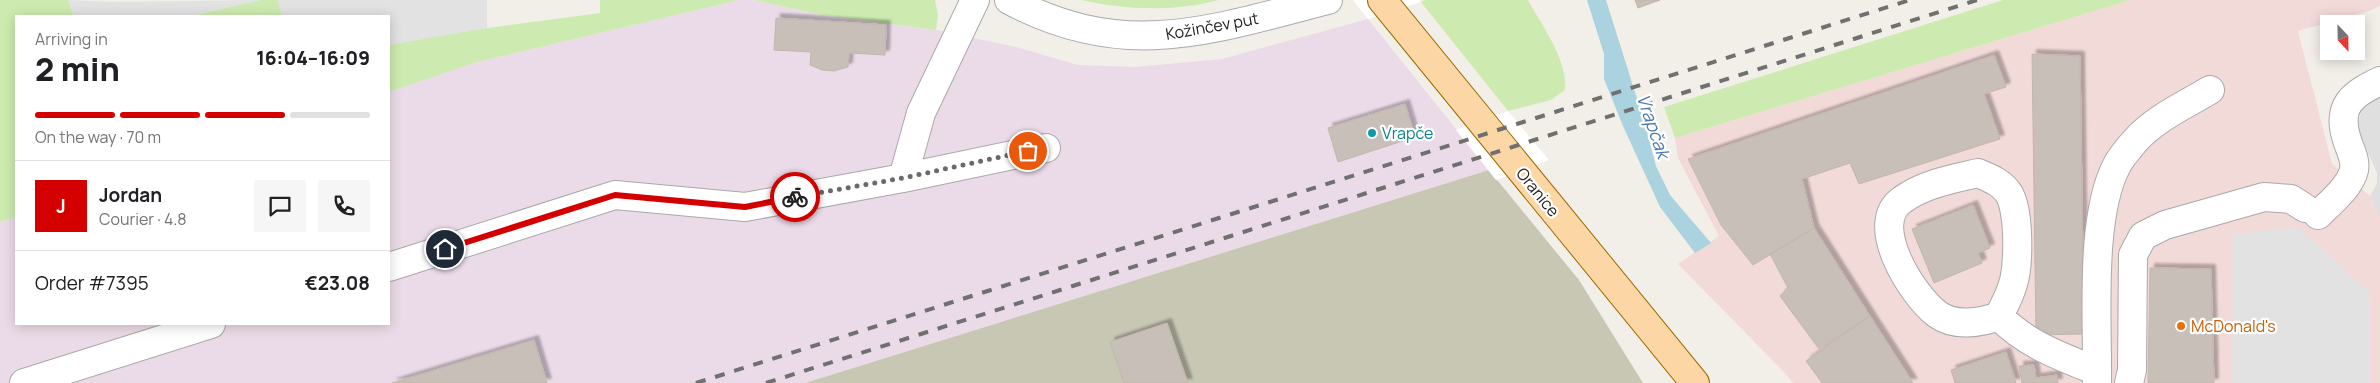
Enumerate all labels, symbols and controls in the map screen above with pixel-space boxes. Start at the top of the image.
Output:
street label: Kožinčev put [1164,7,1260,45]
north arrow [2320,15,2365,60]
map controls [2320,15,2365,60]
text: Arriving in [35,28,108,50]
text: 16:04–16:09 [256,45,370,71]
text: 2 min [35,47,120,91]
water label: Vrapčak [1632,91,1677,164]
place label: Vrapče [1382,122,1433,144]
text: On the way · 70 m [35,126,161,148]
marker: Vrapče [1366,127,1378,139]
pin [1007,130,1049,172]
icon: bag [1014,137,1042,165]
street label: Oranice [1511,163,1565,221]
courier [770,172,820,222]
button: chat [254,180,306,232]
button: phone [318,180,370,232]
text: Jordan [99,182,162,208]
icon: bike [781,183,809,211]
text: J [56,193,66,219]
text: Courier · 4.8 [99,208,187,230]
pin [424,228,466,270]
icon: home [431,235,459,263]
text: Order #7395 [35,270,149,296]
text: €23.08 [305,270,370,296]
place label: McDonald's [2191,315,2276,337]
marker: McDonald's [2175,320,2187,332]

